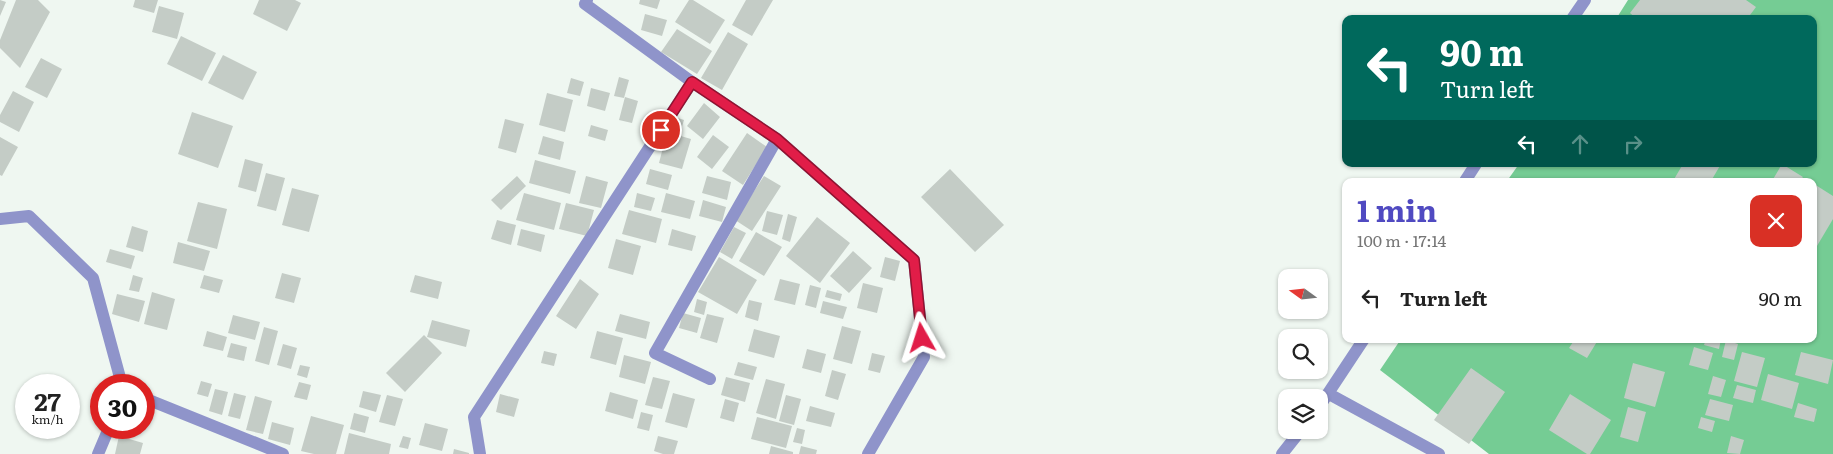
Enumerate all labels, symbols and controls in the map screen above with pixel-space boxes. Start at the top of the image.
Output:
text: 90 m [1440,25,1524,77]
icon: left [1357,35,1422,100]
text: Turn left [1440,72,1534,105]
pin [640,109,682,151]
icon: arrive [647,116,675,144]
icon: left [1513,130,1541,158]
icon: ahead [1566,130,1594,158]
icon: right [1619,130,1647,158]
text: 1 min [1357,187,1437,231]
button: close [1750,195,1802,247]
text: 100 m · 17:14 [1357,228,1446,252]
north arrow [1278,269,1328,319]
map controls [1278,269,1328,439]
icon: left [1357,284,1385,312]
text: Turn left [1400,284,1487,312]
text: 90 m [1759,284,1802,312]
position arrow [895,311,947,363]
button: search [1278,329,1328,379]
speed limit sign: 30 [90,374,155,439]
text: 27 [34,382,61,419]
button: layers [1278,389,1328,439]
text: km/h [32,410,63,428]

